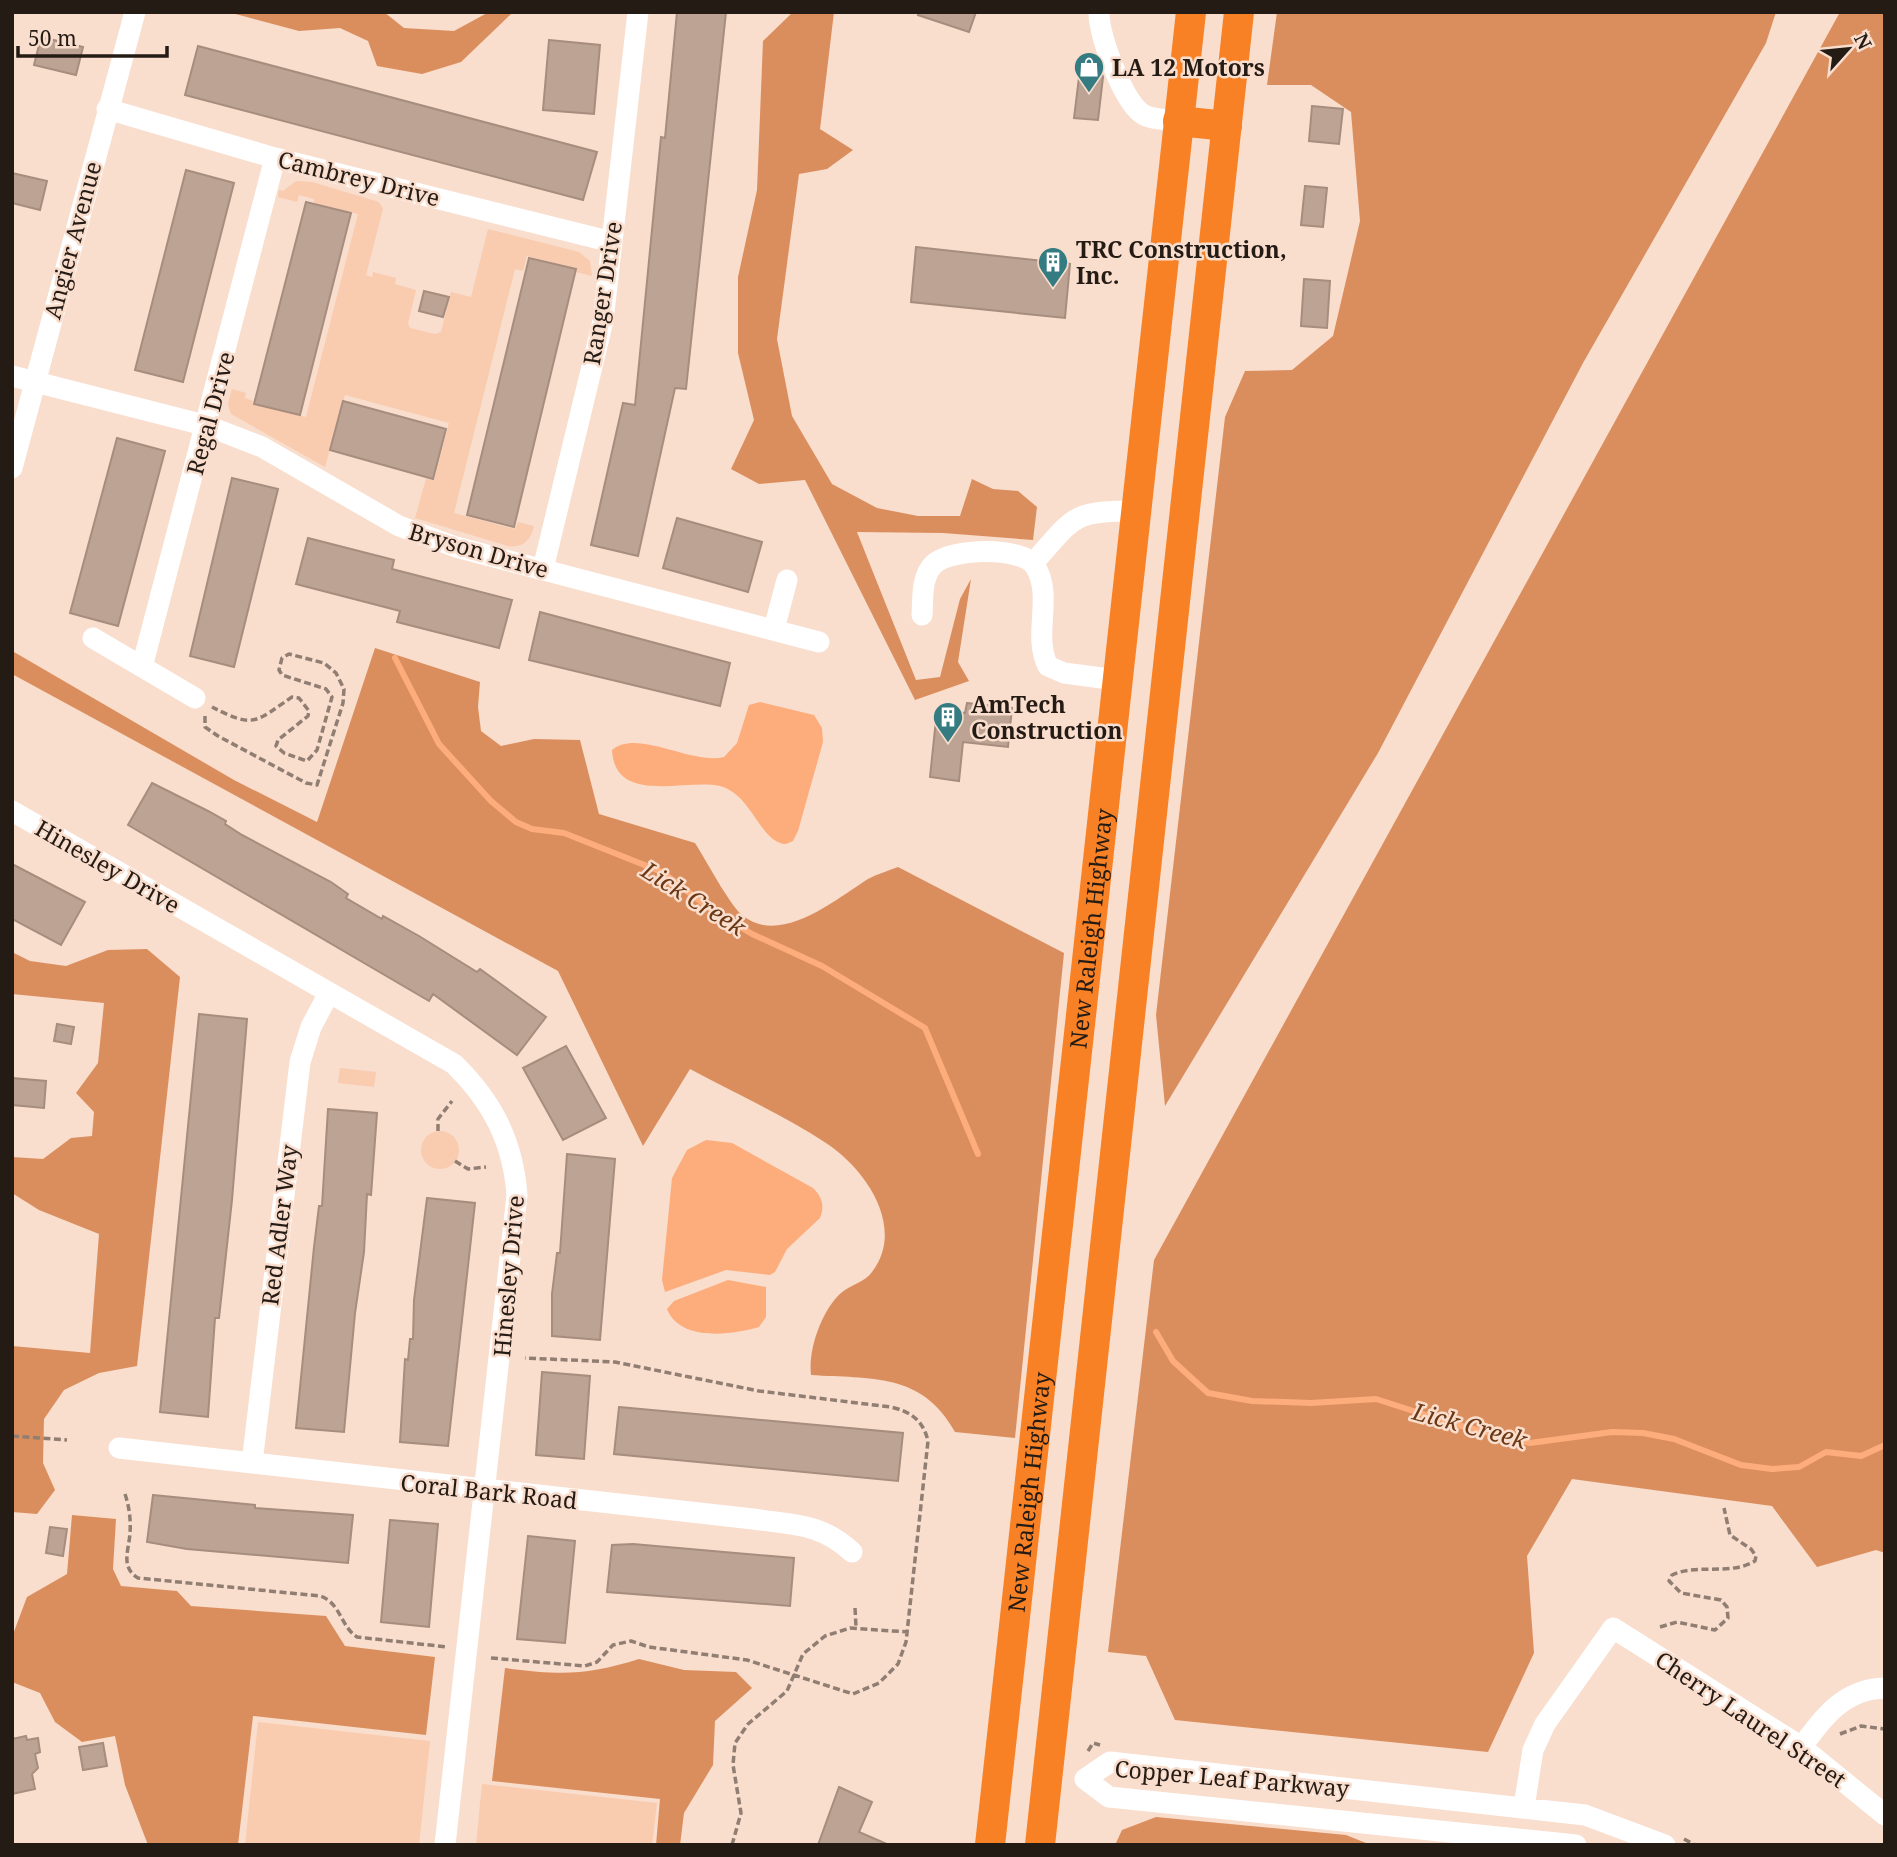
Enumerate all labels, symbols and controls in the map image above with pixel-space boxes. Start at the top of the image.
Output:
scale bar [18,14,166,58]
north arrow [1813,14,1883,84]
text: 50 m [28,24,77,52]
text: N [1848,29,1878,54]
shop icon: LA 12 Motors [1072,50,1106,94]
place label: LA 12 Motors [1112,51,1265,83]
street label: Cambrey Drive [275,142,443,214]
street label: Angier Avenue [36,158,108,322]
street label: Ranger Drive [575,219,629,367]
place label: TRC Construction, Inc. [1076,233,1287,291]
building icon: TRC Construction, Inc. [1036,245,1070,289]
street label: Regal Drive [178,348,242,478]
street label: Bryson Drive [405,515,553,585]
place label: AmTech Construction [971,688,1123,746]
building icon: AmTech Construction [931,700,965,744]
street label: New Raleigh Highway [1061,807,1120,1050]
street label: Hinesley Drive [30,812,186,920]
water label: Lick Creek [635,852,753,944]
street label: Red Adler Way [253,1143,305,1307]
street label: Hinesley Drive [485,1194,531,1358]
street label: New Raleigh Highway [1000,1370,1058,1614]
water label: Lick Creek [1408,1394,1532,1456]
street label: Coral Bark Road [399,1466,579,1516]
street label: Cherry Laurel Street [1649,1643,1853,1795]
street label: Copper Leaf Parkway [1113,1752,1351,1804]

